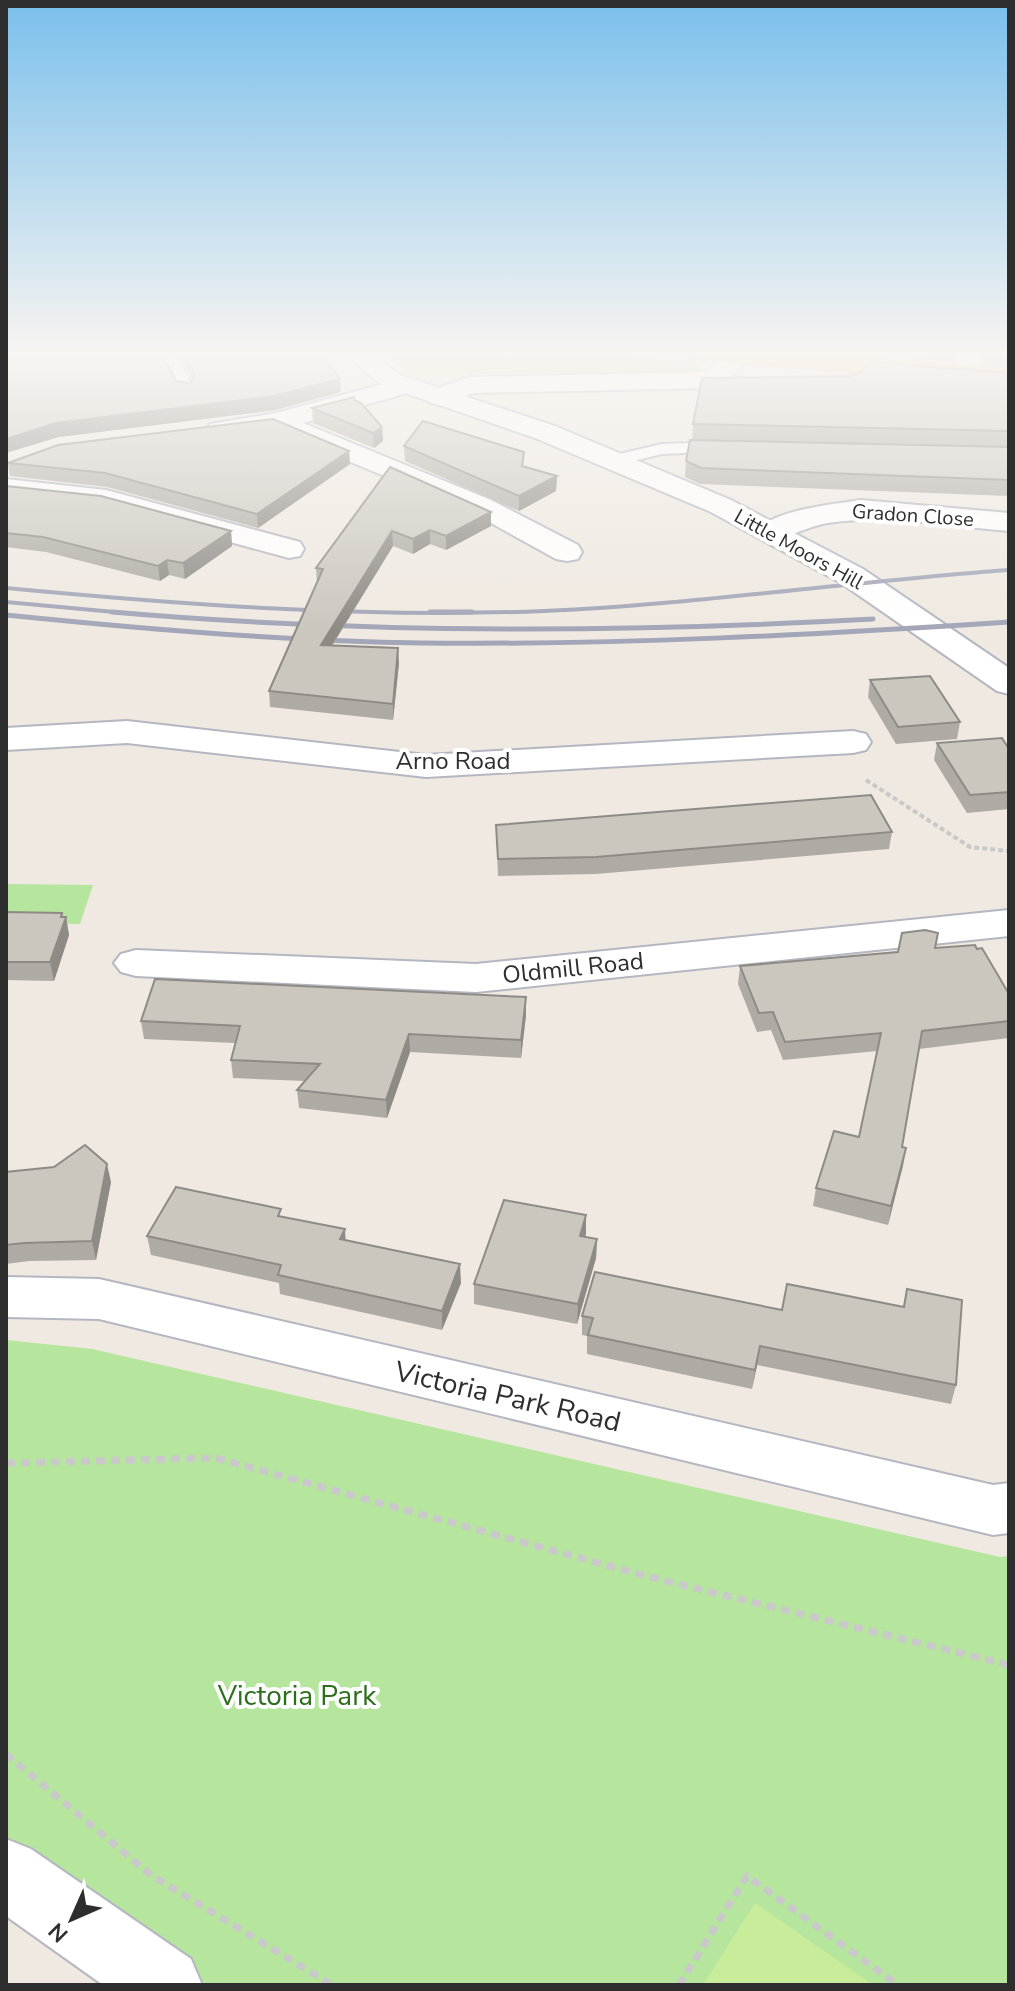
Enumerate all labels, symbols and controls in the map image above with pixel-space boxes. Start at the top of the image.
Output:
street label: Gradon Close [851,498,975,533]
street label: Little Moors Hill [729,503,868,596]
street label: Arno Road [395,745,511,777]
street label: Oldmill Road [501,945,645,991]
street label: Victoria Park Road [390,1352,624,1441]
park label: Victoria Park [217,1677,377,1715]
north arrow [32,1879,112,1959]
text: N [42,1916,75,1949]

